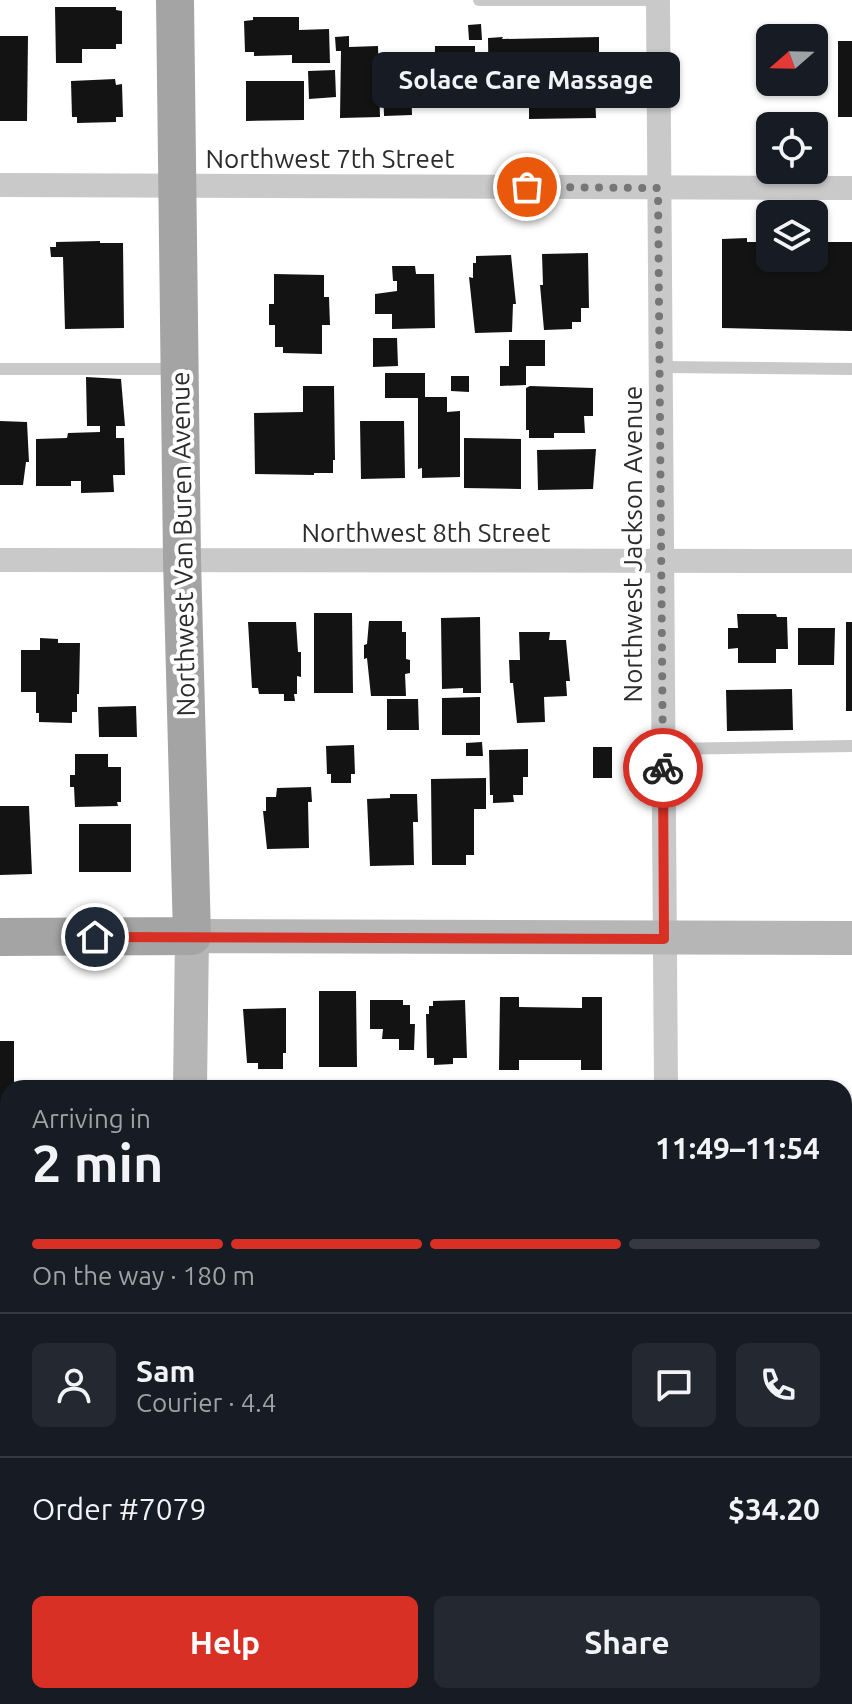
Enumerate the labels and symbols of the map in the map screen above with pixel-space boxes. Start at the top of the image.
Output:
north arrow [756,24,828,96]
callout: Solace Care Massage [373,51,681,107]
street label: Northwest 7th Street [206,144,454,173]
pin [493,153,561,221]
street label: Northwest Van Buren Avenue [165,371,200,717]
street label: Northwest Jackson Avenue [618,386,647,702]
street label: Northwest 8th Street [302,518,550,547]
courier [623,728,703,808]
pin [61,903,129,971]

